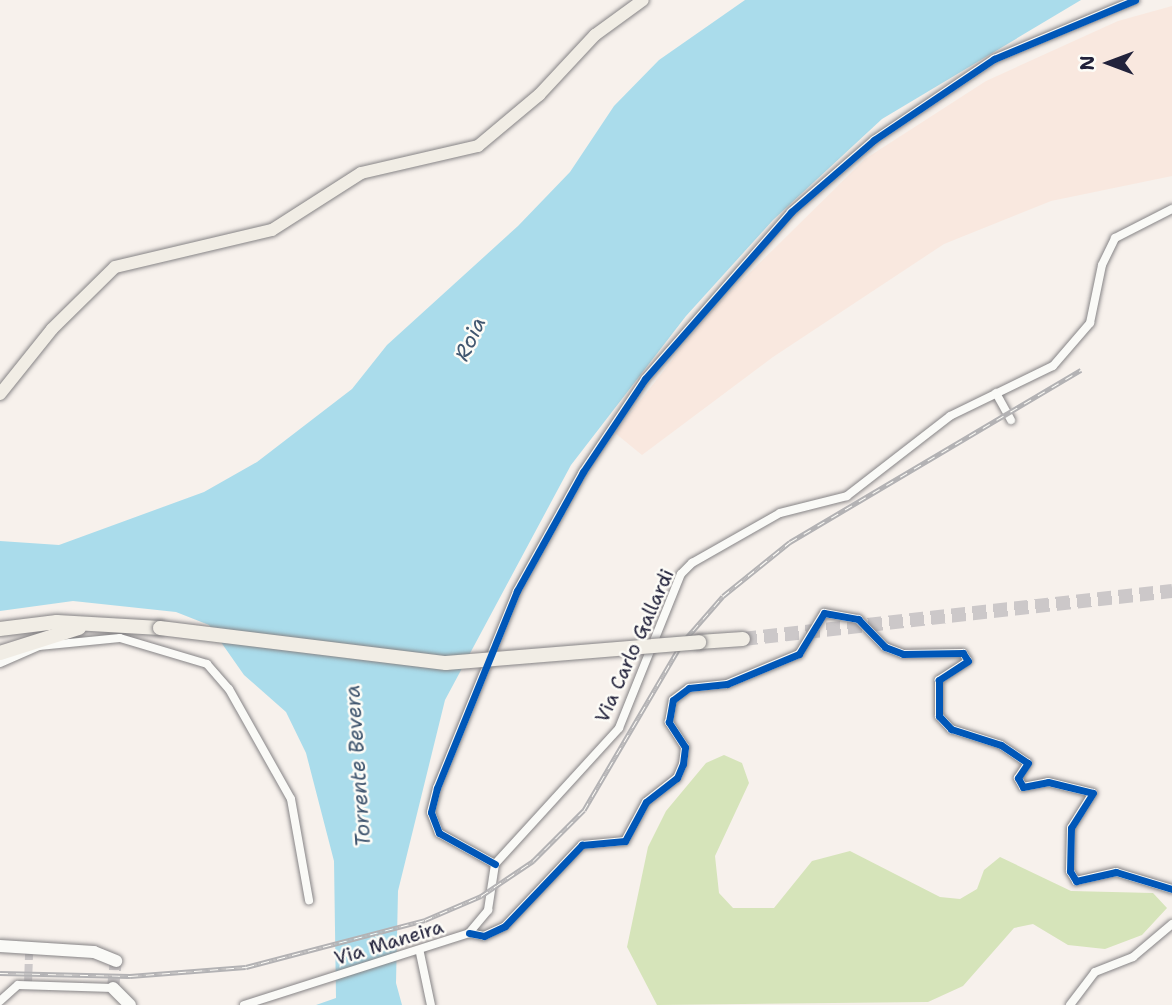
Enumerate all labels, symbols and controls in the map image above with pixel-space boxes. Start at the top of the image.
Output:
north arrow [1074,28,1144,98]
text: N [1075,55,1100,71]
water label: Roia [449,313,491,365]
street label: Via Carlo Gallardi [591,566,679,726]
water label: Torrente Bevera [340,684,376,848]
street label: Via Maneira [332,916,446,970]

